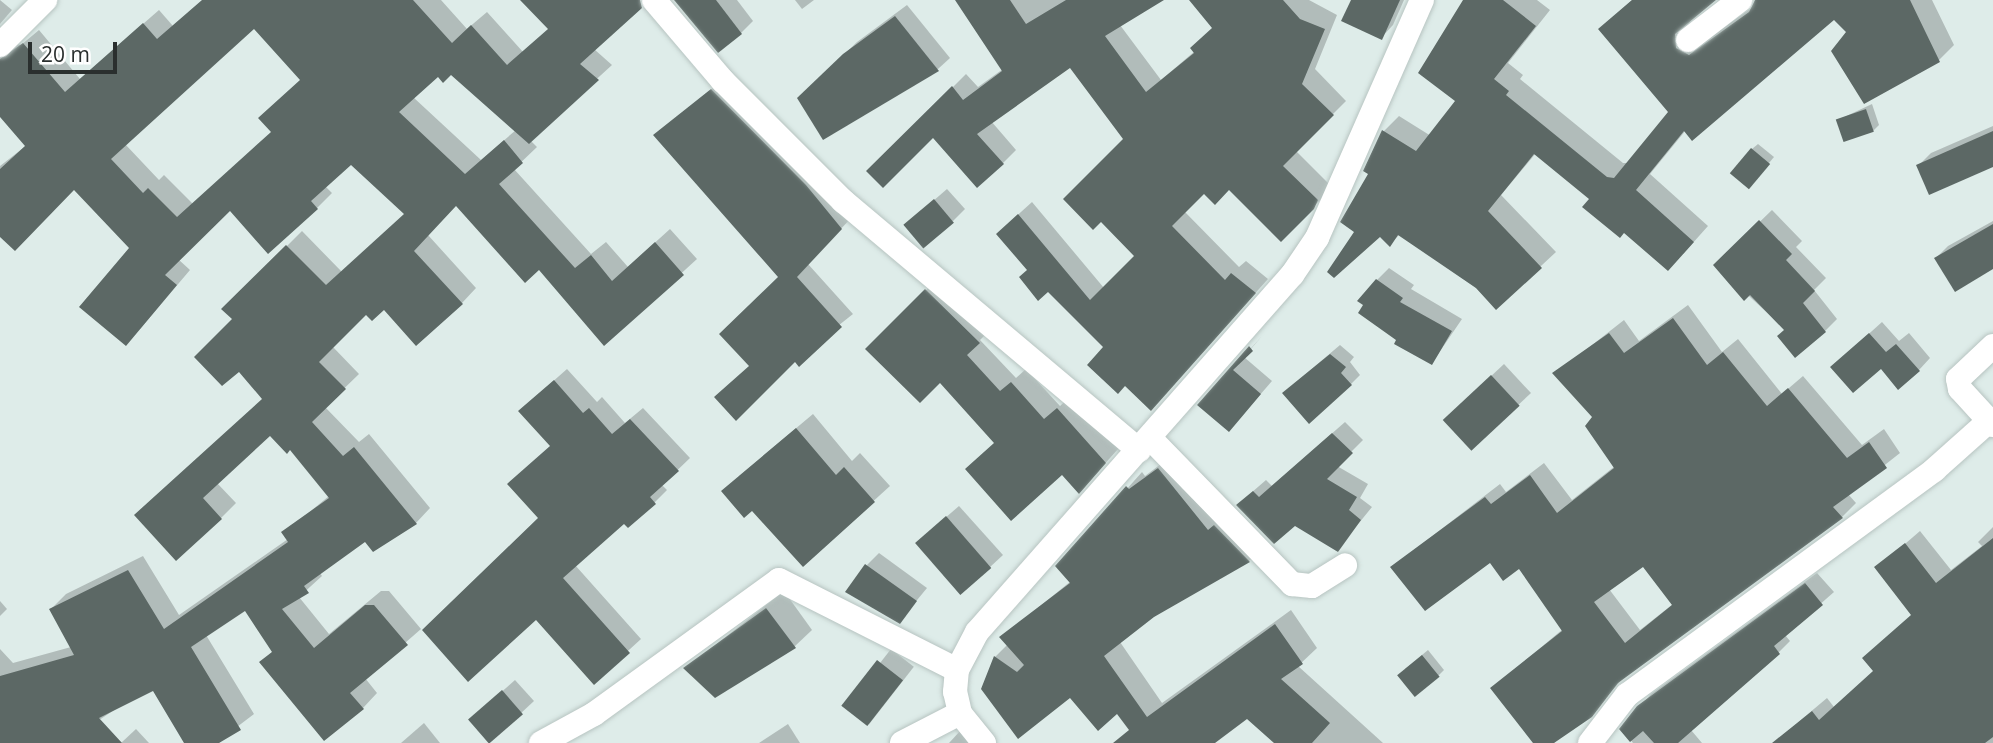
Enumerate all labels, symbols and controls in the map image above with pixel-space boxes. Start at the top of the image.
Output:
scale bar [32,28,121,72]
text: 20 m [41,40,90,68]

